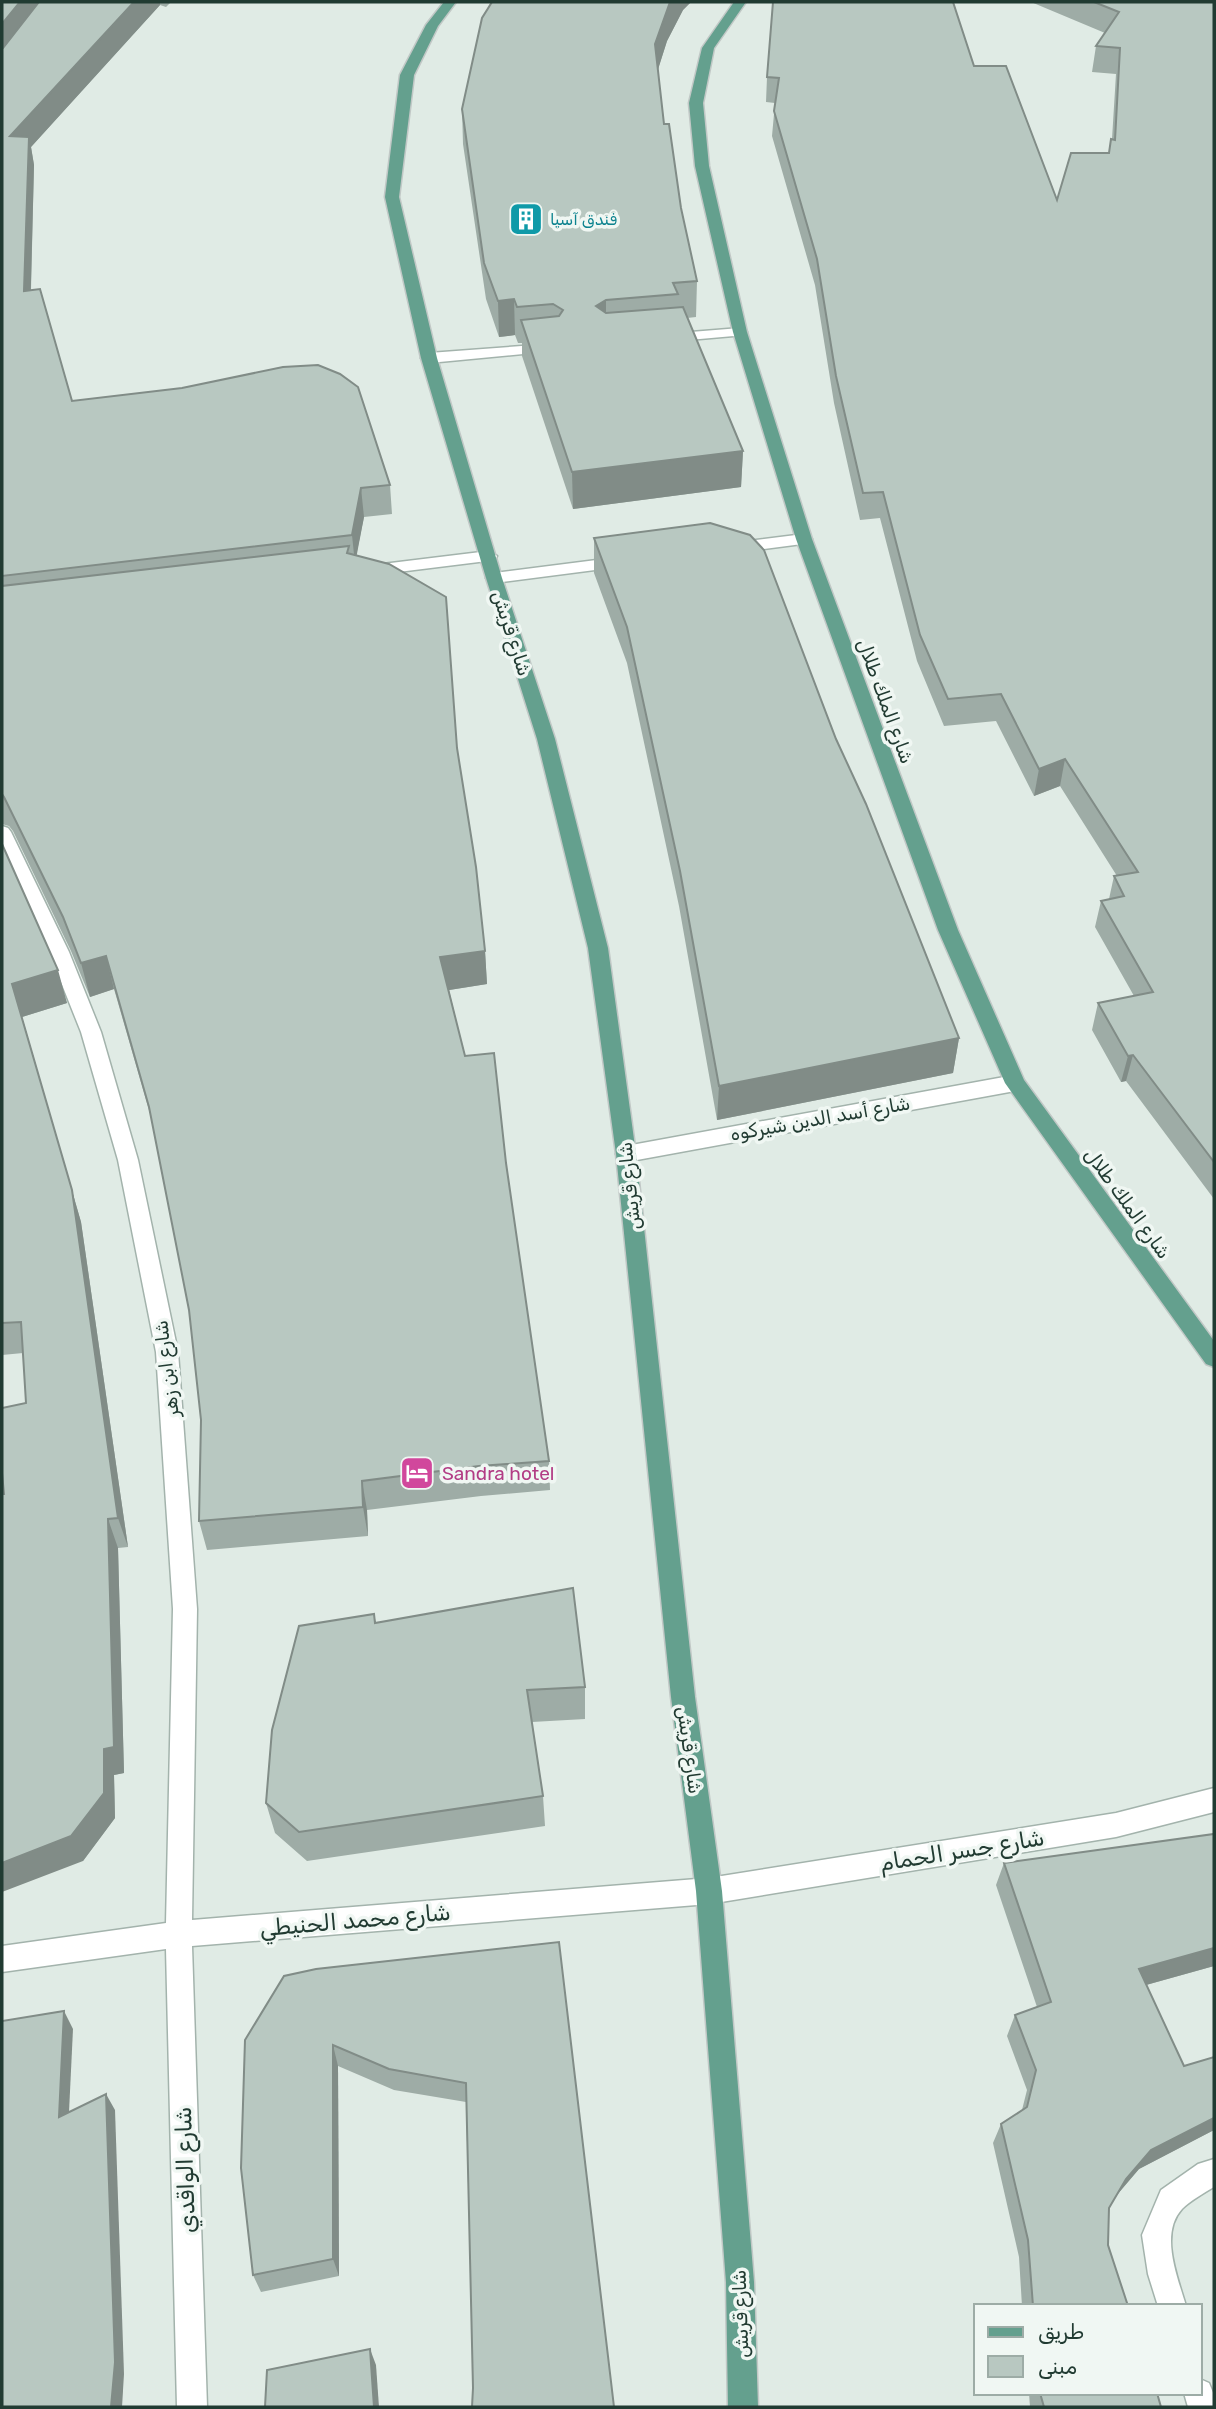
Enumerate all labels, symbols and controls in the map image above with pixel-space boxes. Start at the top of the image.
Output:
building icon: فندق آسيا [507,200,545,238]
place label: فندق آسيا [550,210,617,229]
street label: شارع قريش [485,588,536,679]
street label: شارع الملك طلال [850,636,919,767]
street label: شارع أسد الدين شيركوه [728,1091,912,1148]
street label: شارع قريش [613,1141,648,1231]
street label: شارع الملك طلال [1078,1143,1175,1264]
street label: شارع ابن زهر [149,1319,186,1420]
hotel icon: Sandra hotel [398,1454,436,1492]
place label: Sandra hotel [442,1462,554,1485]
street label: شارع قريش [670,1705,707,1796]
street label: شارع جسر الحمام [878,1823,1047,1879]
street label: شارع محمد الحنيطي [258,1898,452,1945]
street label: شارع الواقدي [169,2106,204,2234]
street label: شارع قريش [727,2269,756,2359]
legend [974,2304,1202,2395]
text: طريق [1038,2319,1084,2344]
text: مبنى [1038,2354,1077,2379]

